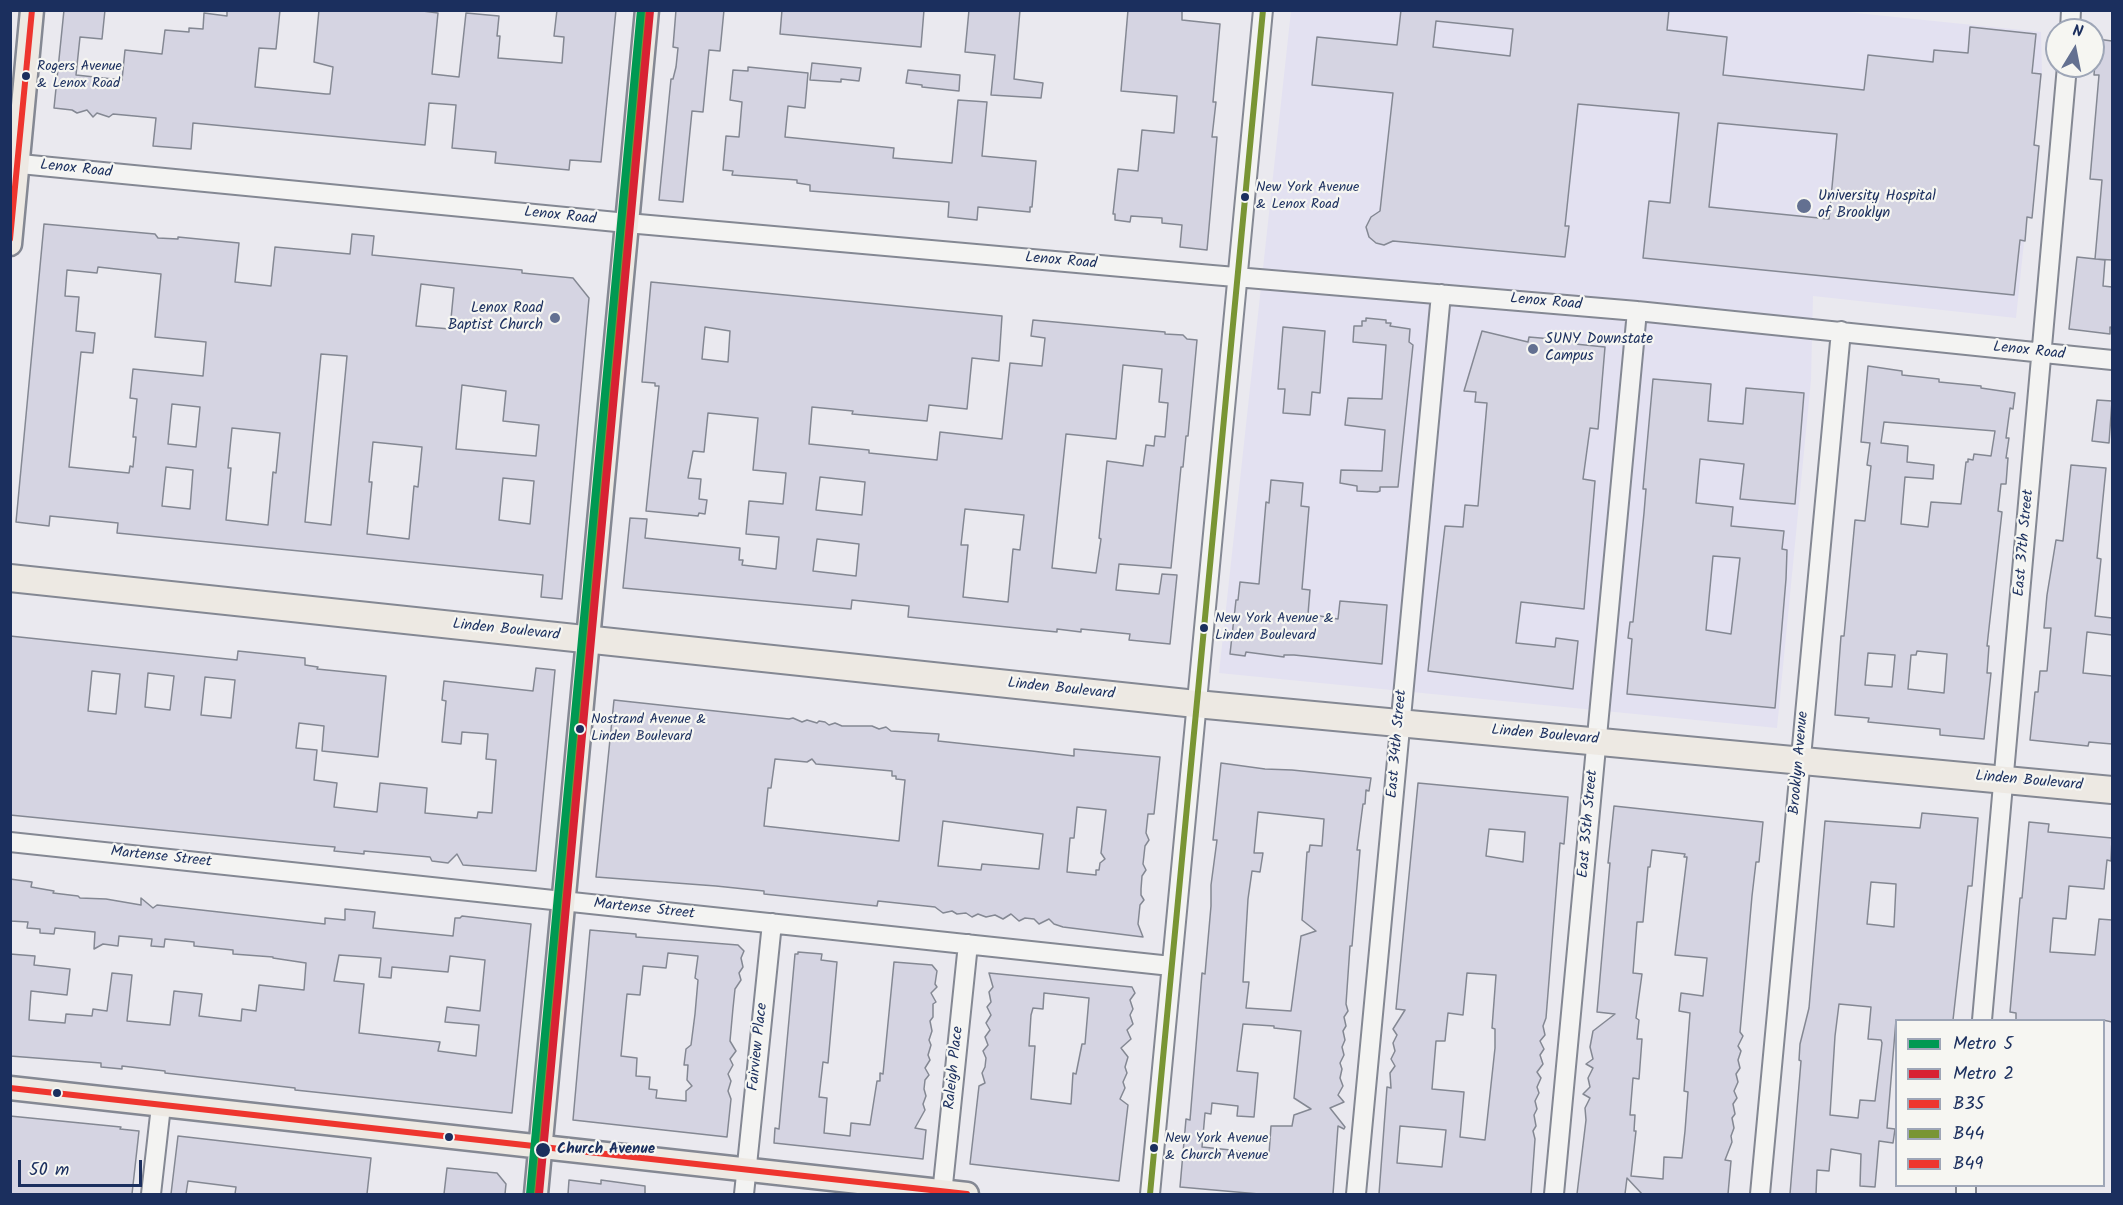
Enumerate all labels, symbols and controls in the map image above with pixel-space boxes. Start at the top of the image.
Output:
north arrow [2045,18,2105,78]
text: N [2071,19,2085,45]
place label: Rogers Avenue & Lenox Road [37,60,122,92]
marker: Rogers Avenue & Lenox Road [20,70,32,82]
street label: Lenox Road [39,157,113,183]
place label: New York Avenue & Lenox Road [1256,181,1359,214]
place label: University Hospital of Brooklyn [1818,188,1936,223]
marker: New York Avenue & Lenox Road [1239,191,1251,203]
marker: University Hospital of Brooklyn [1795,197,1813,215]
street label: Lenox Road [523,204,597,230]
street label: Lenox Road [1024,250,1098,274]
street label: Lenox Road [1509,291,1583,315]
place label: Lenox Road Baptist Church [448,300,543,335]
marker: Lenox Road Baptist Church [548,311,562,325]
place label: SUNY Downstate Campus [1545,331,1653,366]
street label: Lenox Road [1992,339,2066,365]
marker: SUNY Downstate Campus [1526,342,1540,356]
street label: East 37th Street [2011,489,2039,597]
place label: New York Avenue & Linden Boulevard [1215,612,1334,644]
street label: Linden Boulevard [451,616,561,646]
marker: New York Avenue & Linden Boulevard [1198,622,1210,634]
street label: Linden Boulevard [1006,675,1116,705]
street label: East 34th Street [1384,689,1412,799]
street label: Brooklyn Avenue [1787,710,1813,816]
place label: Nostrand Avenue & Linden Boulevard [591,713,706,746]
street label: Linden Boulevard [1491,722,1599,750]
marker: Nostrand Avenue & Linden Boulevard [574,723,586,735]
street label: Linden Boulevard [1975,768,2083,796]
street label: East 35th Street [1575,769,1603,879]
street label: Martense Street [110,844,212,872]
street label: Martense Street [593,896,695,924]
street label: Fairview Place [745,1002,773,1092]
legend [1895,1019,2105,1187]
street label: Raleigh Place [942,1026,968,1110]
text: Metro 5 [1953,1030,2013,1059]
text: Metro 2 [1953,1060,2014,1089]
unlabelled marker [51,1087,63,1099]
text: B35 [1953,1090,1984,1119]
text: B44 [1953,1120,1984,1149]
unlabelled marker [443,1131,455,1143]
place label: New York Avenue & Church Avenue [1165,1132,1268,1164]
marker: Church Avenue [534,1141,552,1159]
place label: Church Avenue [557,1141,655,1159]
marker: New York Avenue & Church Avenue [1148,1142,1160,1154]
scale bar [21,1148,146,1186]
text: B49 [1953,1150,1983,1179]
text: 50 m [29,1156,69,1185]

